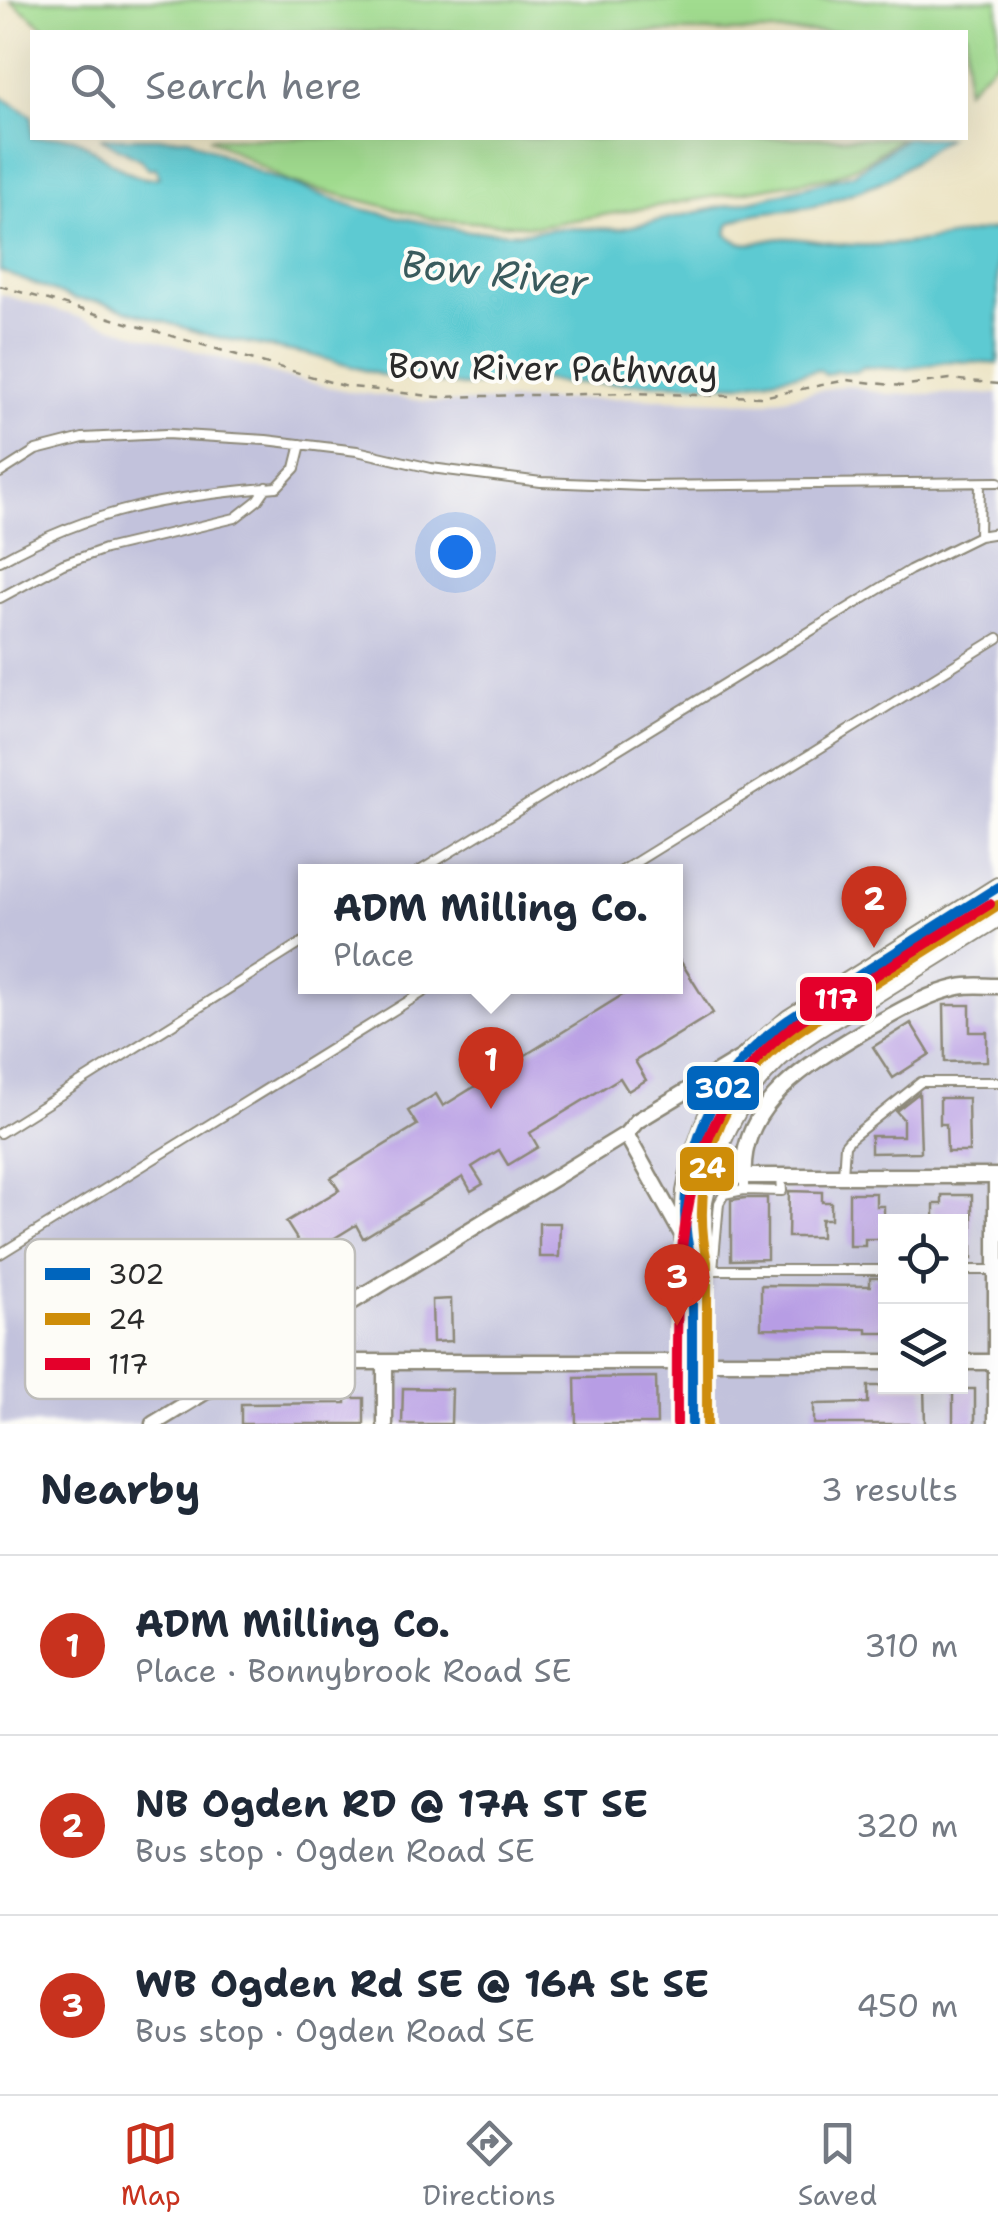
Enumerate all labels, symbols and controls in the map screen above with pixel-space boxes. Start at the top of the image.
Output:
search box [30,30,968,140]
icon: search [65,58,120,113]
text: Search here [145,60,362,111]
water label: Bow River [399,238,592,308]
street label: Bow River Pathway [388,342,718,394]
your location [430,527,481,578]
popup [298,864,683,994]
pin: 2 [842,866,906,948]
text: ADM Milling Co. [333,882,648,933]
text: Place [333,933,414,976]
line badge: 117 [798,975,874,1023]
text: 117 [814,980,858,1018]
pin: 1 [458,1026,524,1109]
line badge: 302 [685,1064,761,1112]
text: 302 [694,1069,752,1107]
line badge: 24 [678,1145,736,1193]
text: 24 [688,1149,726,1187]
map controls [878,1214,968,1394]
button: locate [878,1214,968,1304]
legend [25,1239,355,1399]
pin: 3 [644,1244,710,1326]
text: 302 [108,1255,165,1293]
text: 24 [108,1300,145,1338]
button: layers [878,1304,968,1394]
text: 117 [108,1345,149,1383]
text: Nearby [40,1461,200,1517]
text: 3 results [821,1468,958,1511]
text: ADM Milling Co. [135,1598,450,1649]
text: 1 [65,1624,80,1667]
text: 310 m [864,1624,958,1667]
text: Place · Bonnybrook Road SE [135,1649,571,1692]
text: NB Ogden RD @ 17A ST SE [135,1778,648,1829]
text: 2 [61,1804,84,1847]
text: 320 m [855,1804,958,1847]
text: Bus stop · Ogden Road SE [135,1829,535,1872]
text: WB Ogden Rd SE @ 16A St SE [135,1958,709,2009]
text: 3 [61,1984,84,2027]
text: 450 m [856,1984,958,2027]
text: Bus stop · Ogden Road SE [135,2009,535,2052]
tab: Map [121,2116,181,2214]
tab: Directions [422,2116,556,2214]
tab: Saved [798,2116,877,2214]

